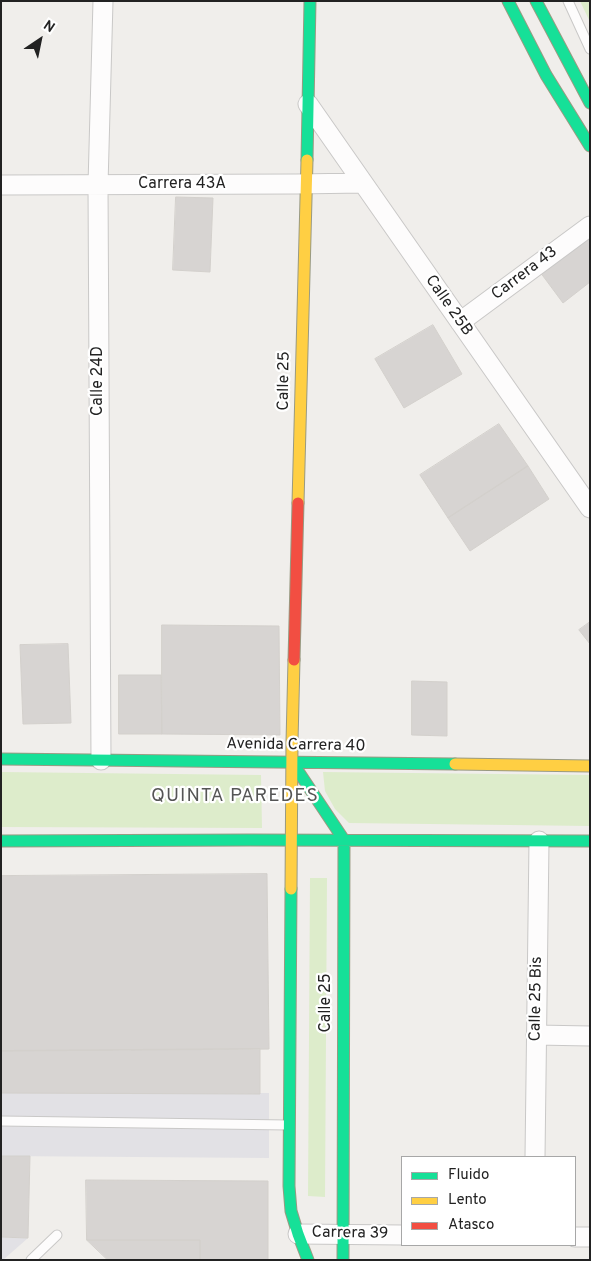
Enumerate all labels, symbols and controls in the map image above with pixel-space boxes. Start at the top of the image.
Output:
north arrow [15,15,65,65]
text: N [40,17,58,37]
street label: Carrera 43A [138,175,226,195]
street label: Carrera 43 [488,243,562,305]
street label: Calle 25B [420,272,476,340]
street label: Calle 24D [89,346,109,416]
street label: Calle 25 [275,351,295,411]
street label: Avenida Carrera 40 [226,735,366,757]
district label: QUINTA PAREDES [149,786,321,808]
street label: Calle 25 Bis [527,956,547,1042]
street label: Calle 25 [317,973,337,1033]
legend [401,1156,576,1246]
text: Fluido [448,1166,489,1185]
text: Lento [448,1191,487,1210]
text: Atasco [448,1216,494,1235]
street label: Carrera 39 [312,1224,388,1244]

